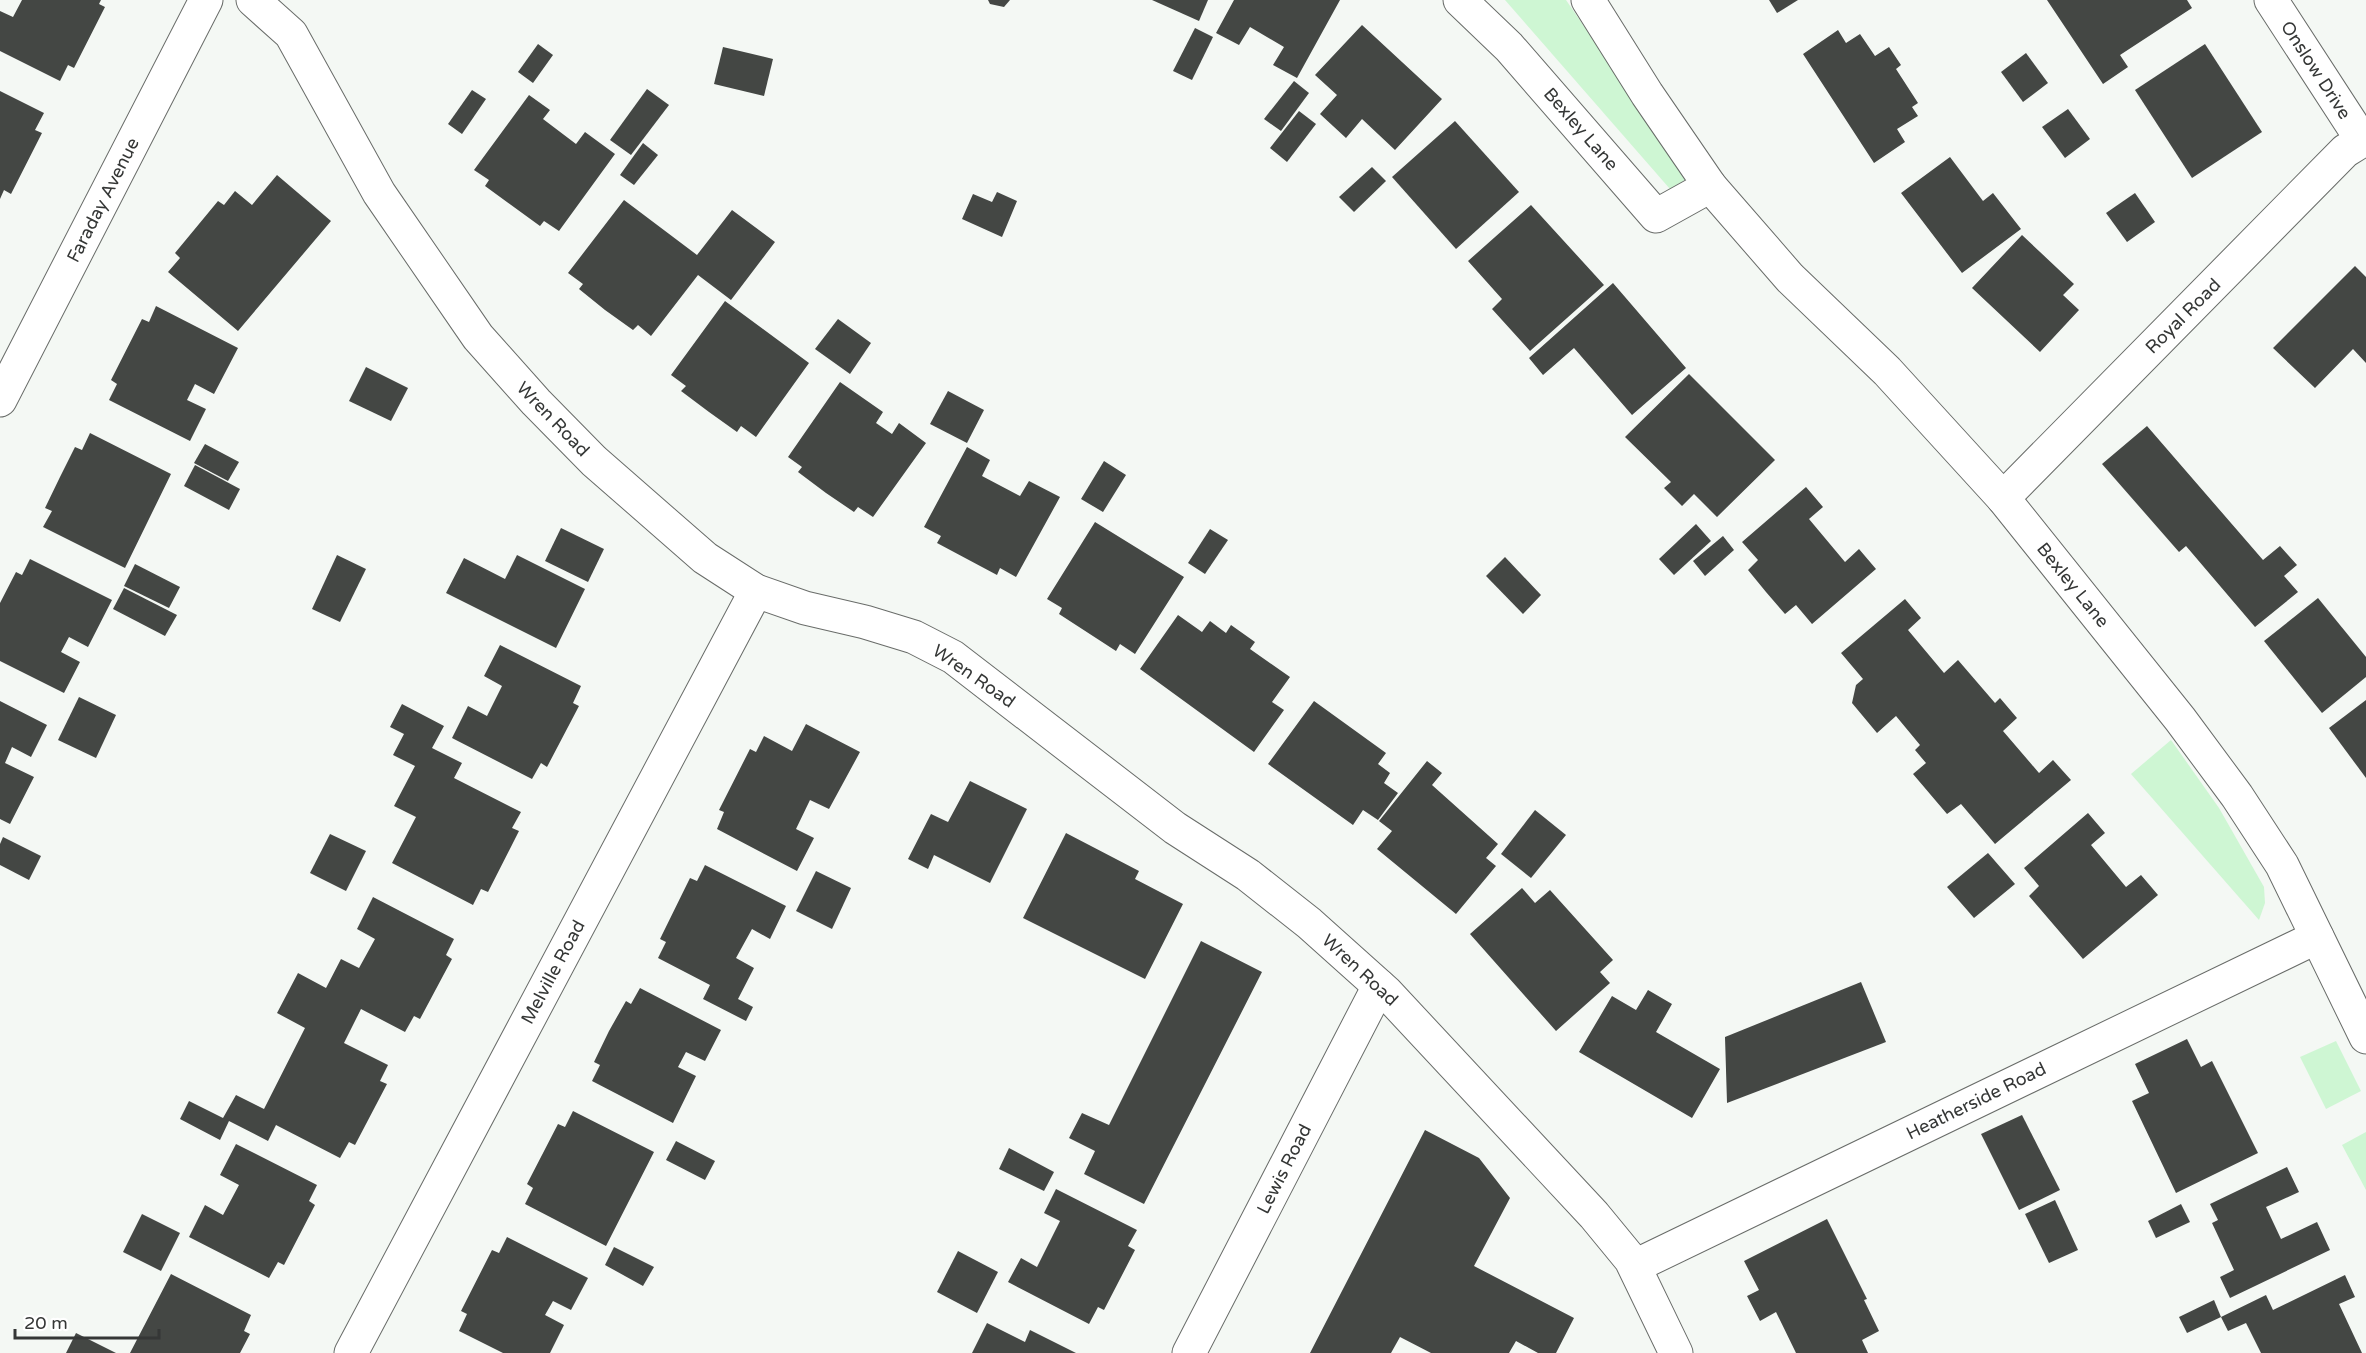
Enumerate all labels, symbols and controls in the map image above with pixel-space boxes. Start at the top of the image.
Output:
street label: Onslow Drive [2276,17,2356,123]
street label: Bexley Lane [1539,83,1623,175]
street label: Faraday Avenue [62,134,144,266]
street label: Royal Road [2141,274,2225,358]
street label: Wren Road [512,377,594,461]
street label: Bexley Lane [2032,538,2114,632]
street label: Wren Road [928,639,1020,713]
street label: Melville Road [516,916,590,1028]
street label: Wren Road [1317,929,1403,1011]
street label: Heatherside Road [1902,1058,2050,1144]
street label: Lewis Road [1252,1120,1316,1218]
scale bar [15,1302,159,1340]
text: 20 m [24,1312,68,1334]

